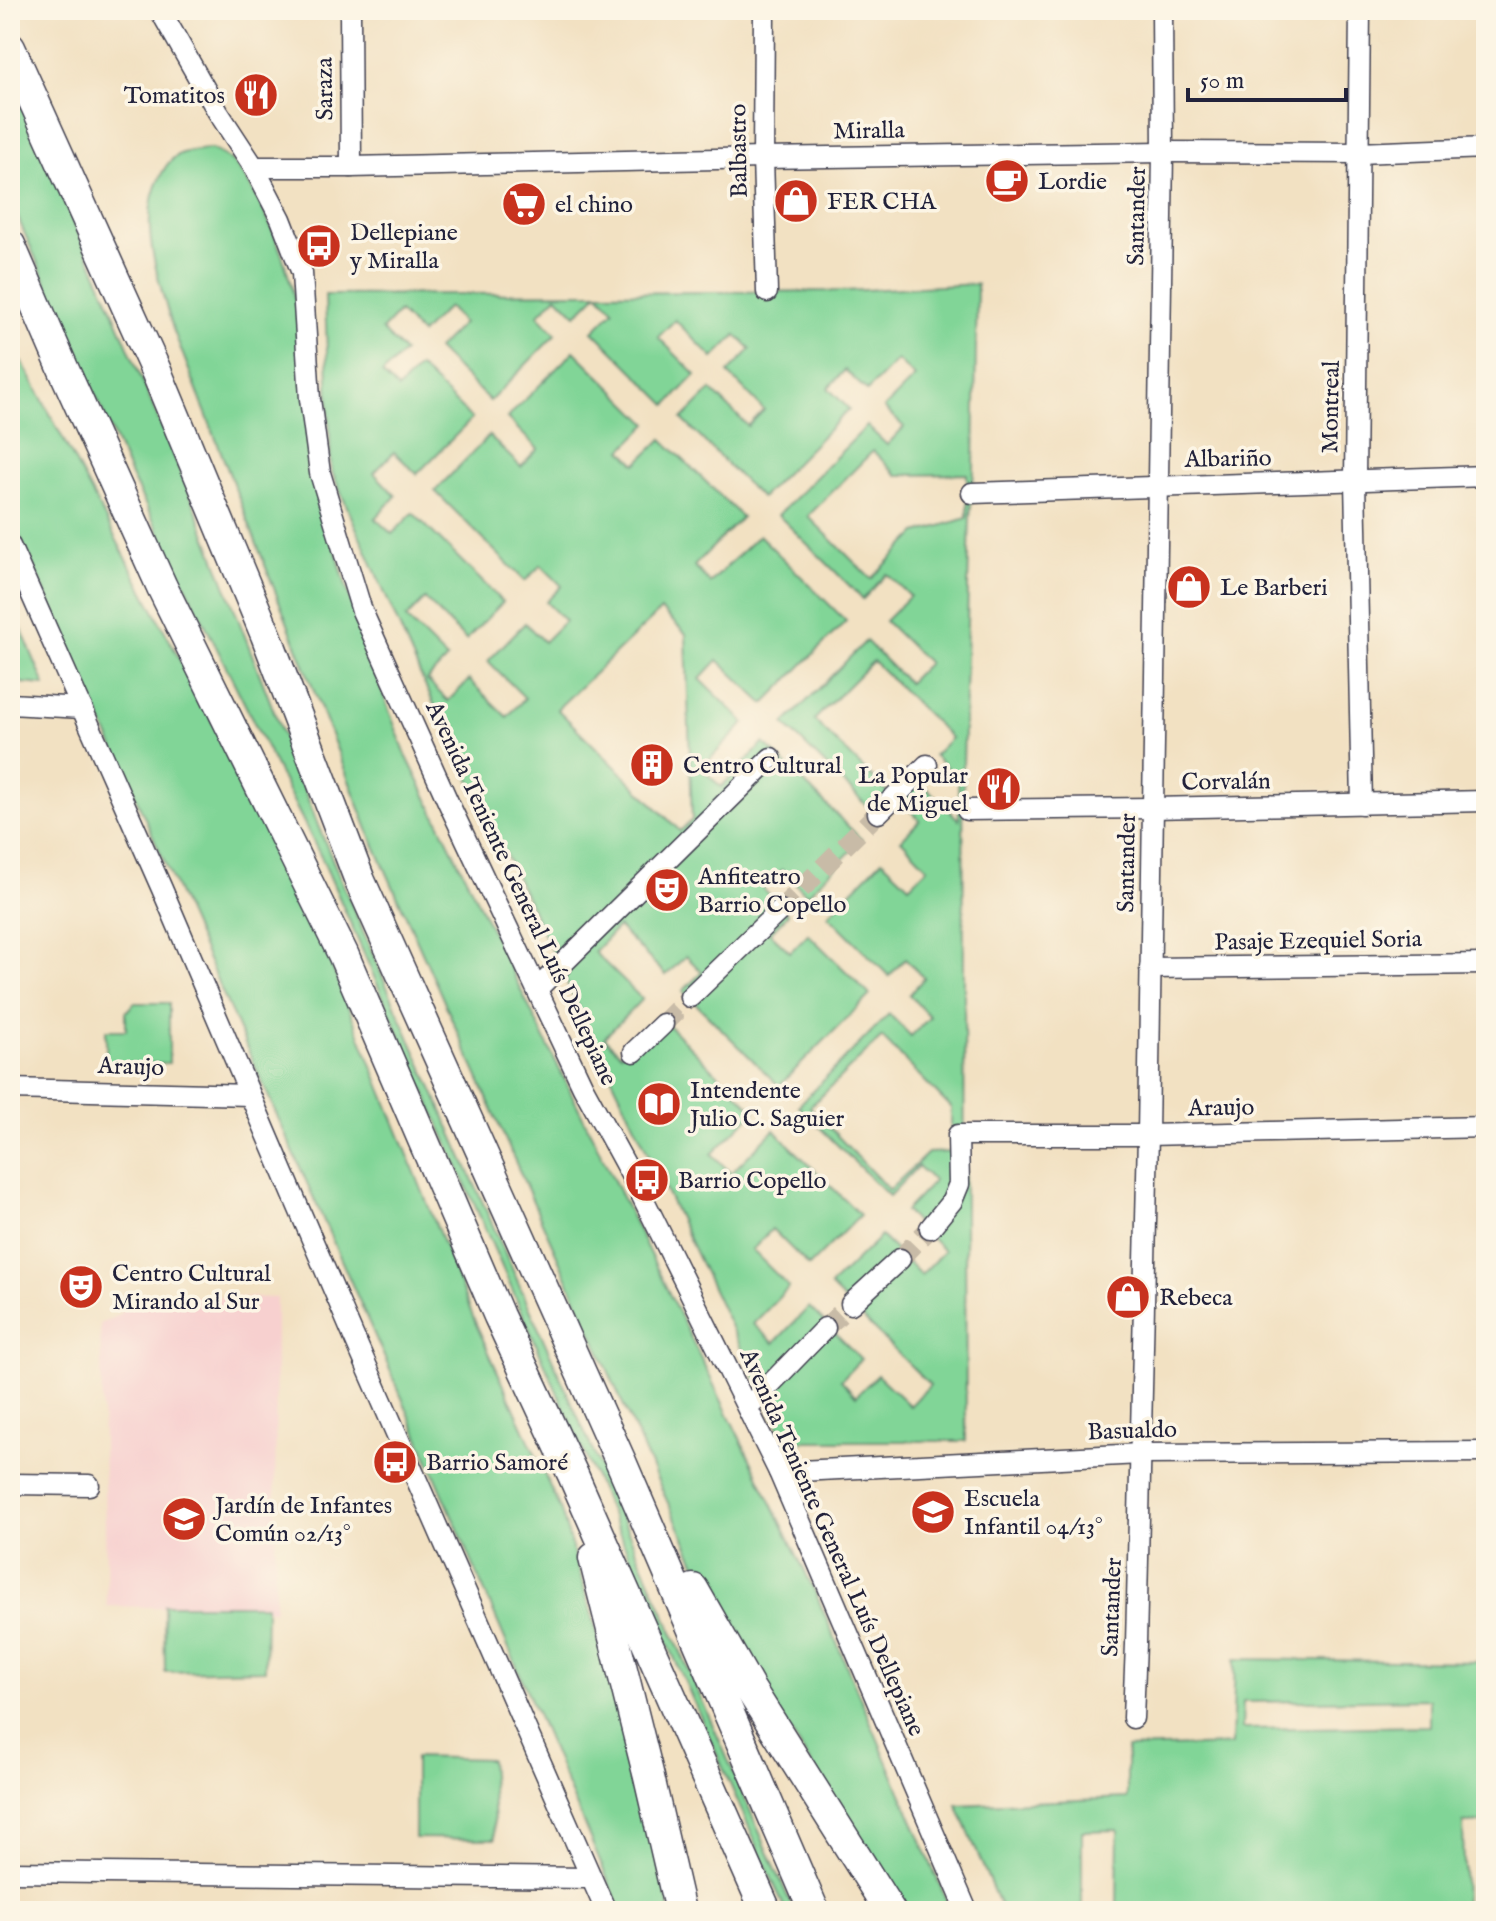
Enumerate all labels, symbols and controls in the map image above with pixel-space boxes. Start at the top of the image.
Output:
scale bar [1188,52,1346,102]
street label: Saraza [309,56,342,121]
text: 50 m [1200,66,1244,97]
restaurant icon: Tomatitos [232,71,280,119]
place label: Tomatitos [124,81,225,112]
street label: Balbastro [723,103,756,198]
street label: Miralla [833,115,906,148]
cafe icon: Lordie [983,157,1031,205]
street label: Santander [1121,166,1154,266]
place label: Lordie [1038,167,1107,198]
shop icon: FER CHA [772,177,820,225]
supermarket icon: el chino [500,180,548,228]
place label: FER CHA [827,187,937,218]
place label: el chino [555,190,633,221]
place label: Dellepiane y Miralla [349,218,458,277]
bus stop icon: Dellepiane y Miralla [295,222,343,270]
street label: Montreal [1315,360,1348,454]
street label: Albariño [1183,443,1272,476]
shop icon: Le Barberi [1165,563,1213,611]
place label: Le Barberi [1220,573,1328,604]
street label: Avenida Teniente General Luís Dellepiane [417,695,624,1091]
building icon: Centro Cultural [628,741,676,789]
place label: Centro Cultural [683,751,842,782]
place label: La Popular de Miguel [858,761,968,820]
restaurant icon: La Popular de Miguel [975,765,1023,813]
street label: Corvalán [1181,766,1271,799]
street label: Santander [1111,813,1144,913]
place label: Anfiteatro Barrio Copello [697,862,846,921]
theatre icon: Anfiteatro Barrio Copello [643,866,691,914]
street label: Pasaje Ezequiel Soria [1214,924,1423,959]
street label: Araujo [96,1051,165,1084]
place label: Intendente Julio C. Saguier [687,1076,845,1135]
library icon: Intendente Julio C. Saguier [635,1080,683,1128]
street label: Araujo [1187,1092,1255,1125]
bus stop icon: Barrio Copello [623,1156,671,1204]
place label: Barrio Copello [678,1166,826,1197]
place label: Centro Cultural Mirando al Sur [112,1259,271,1318]
theatre icon: Centro Cultural Mirando al Sur [57,1263,105,1311]
shop icon: Rebeca [1104,1273,1152,1321]
place label: Rebeca [1159,1283,1233,1314]
street label: Avenida Teniente General Luís Dellepiane [731,1343,931,1741]
street label: Basualdo [1087,1414,1177,1449]
bus stop icon: Barrio Samoré [371,1438,419,1486]
place label: Barrio Samoré [426,1448,568,1479]
place label: Escuela Infantil 04/13° [964,1484,1103,1543]
school or university icon: Escuela Infantil 04/13° [909,1488,957,1536]
place label: Jardín de Infantes Común 02/13° [212,1491,392,1550]
school or university icon: Jardín de Infantes Común 02/13° [160,1495,208,1543]
street label: Santander [1095,1557,1130,1657]

